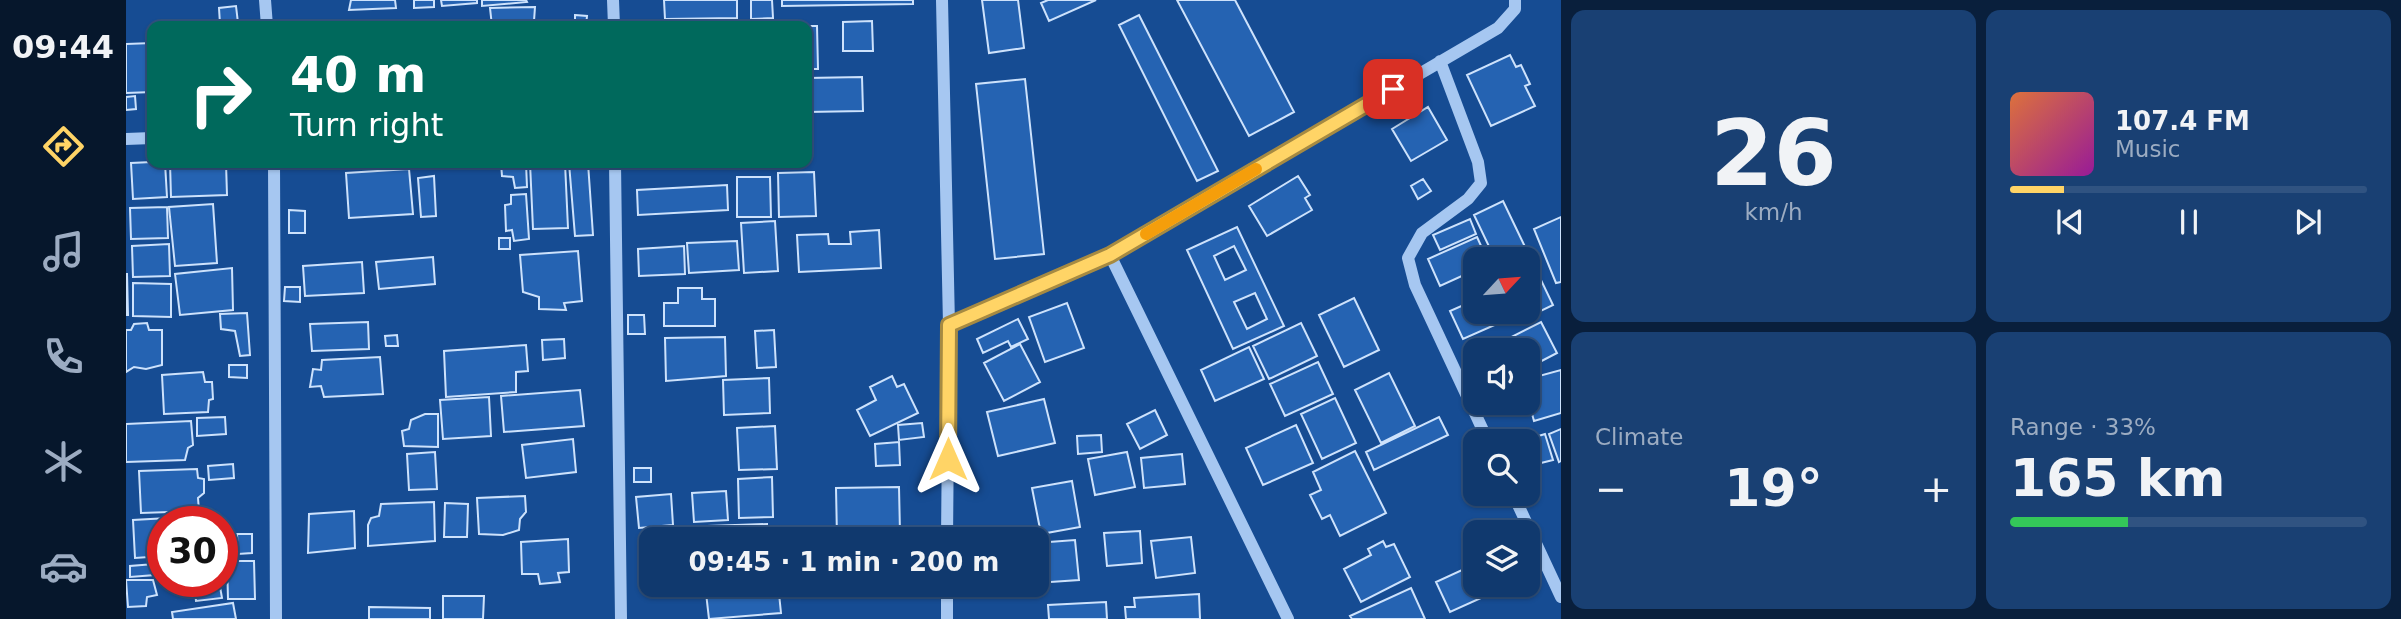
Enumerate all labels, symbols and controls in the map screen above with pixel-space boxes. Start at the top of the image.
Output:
text: 09:44 [12,28,114,66]
text: 40 m [290,47,426,104]
icon: right [175,49,266,140]
pin [1363,59,1423,119]
icon: arrive [1374,70,1412,108]
text: 26 [1710,101,1837,206]
text: Turn right [290,106,443,144]
text: 107.4 FM [2115,106,2250,136]
icon: directions [39,122,88,171]
text: Music [2115,136,2180,162]
text: km/h [1744,199,1803,225]
icon: previous [2051,203,2089,241]
icon: pause [2170,203,2208,241]
icon: next [2289,203,2327,241]
icon: music [39,227,88,276]
north arrow [1463,247,1540,324]
map controls [1463,247,1540,597]
icon: phone [39,332,88,381]
button: sound [1463,338,1540,415]
text: Range · 33% [2010,414,2156,440]
position arrow [911,422,985,496]
text: Climate [1595,424,1684,450]
button: search [1463,429,1540,506]
icon: climate [39,437,88,486]
text: 165 km [2010,448,2225,508]
text: 19° [1724,458,1823,518]
text: − [1595,467,1627,511]
text: + [1920,467,1952,511]
speed limit sign: 30 [147,506,238,597]
button: layers [1463,520,1540,597]
icon: car [39,542,88,591]
text: 09:45 · 1 min · 200 m [689,547,999,577]

